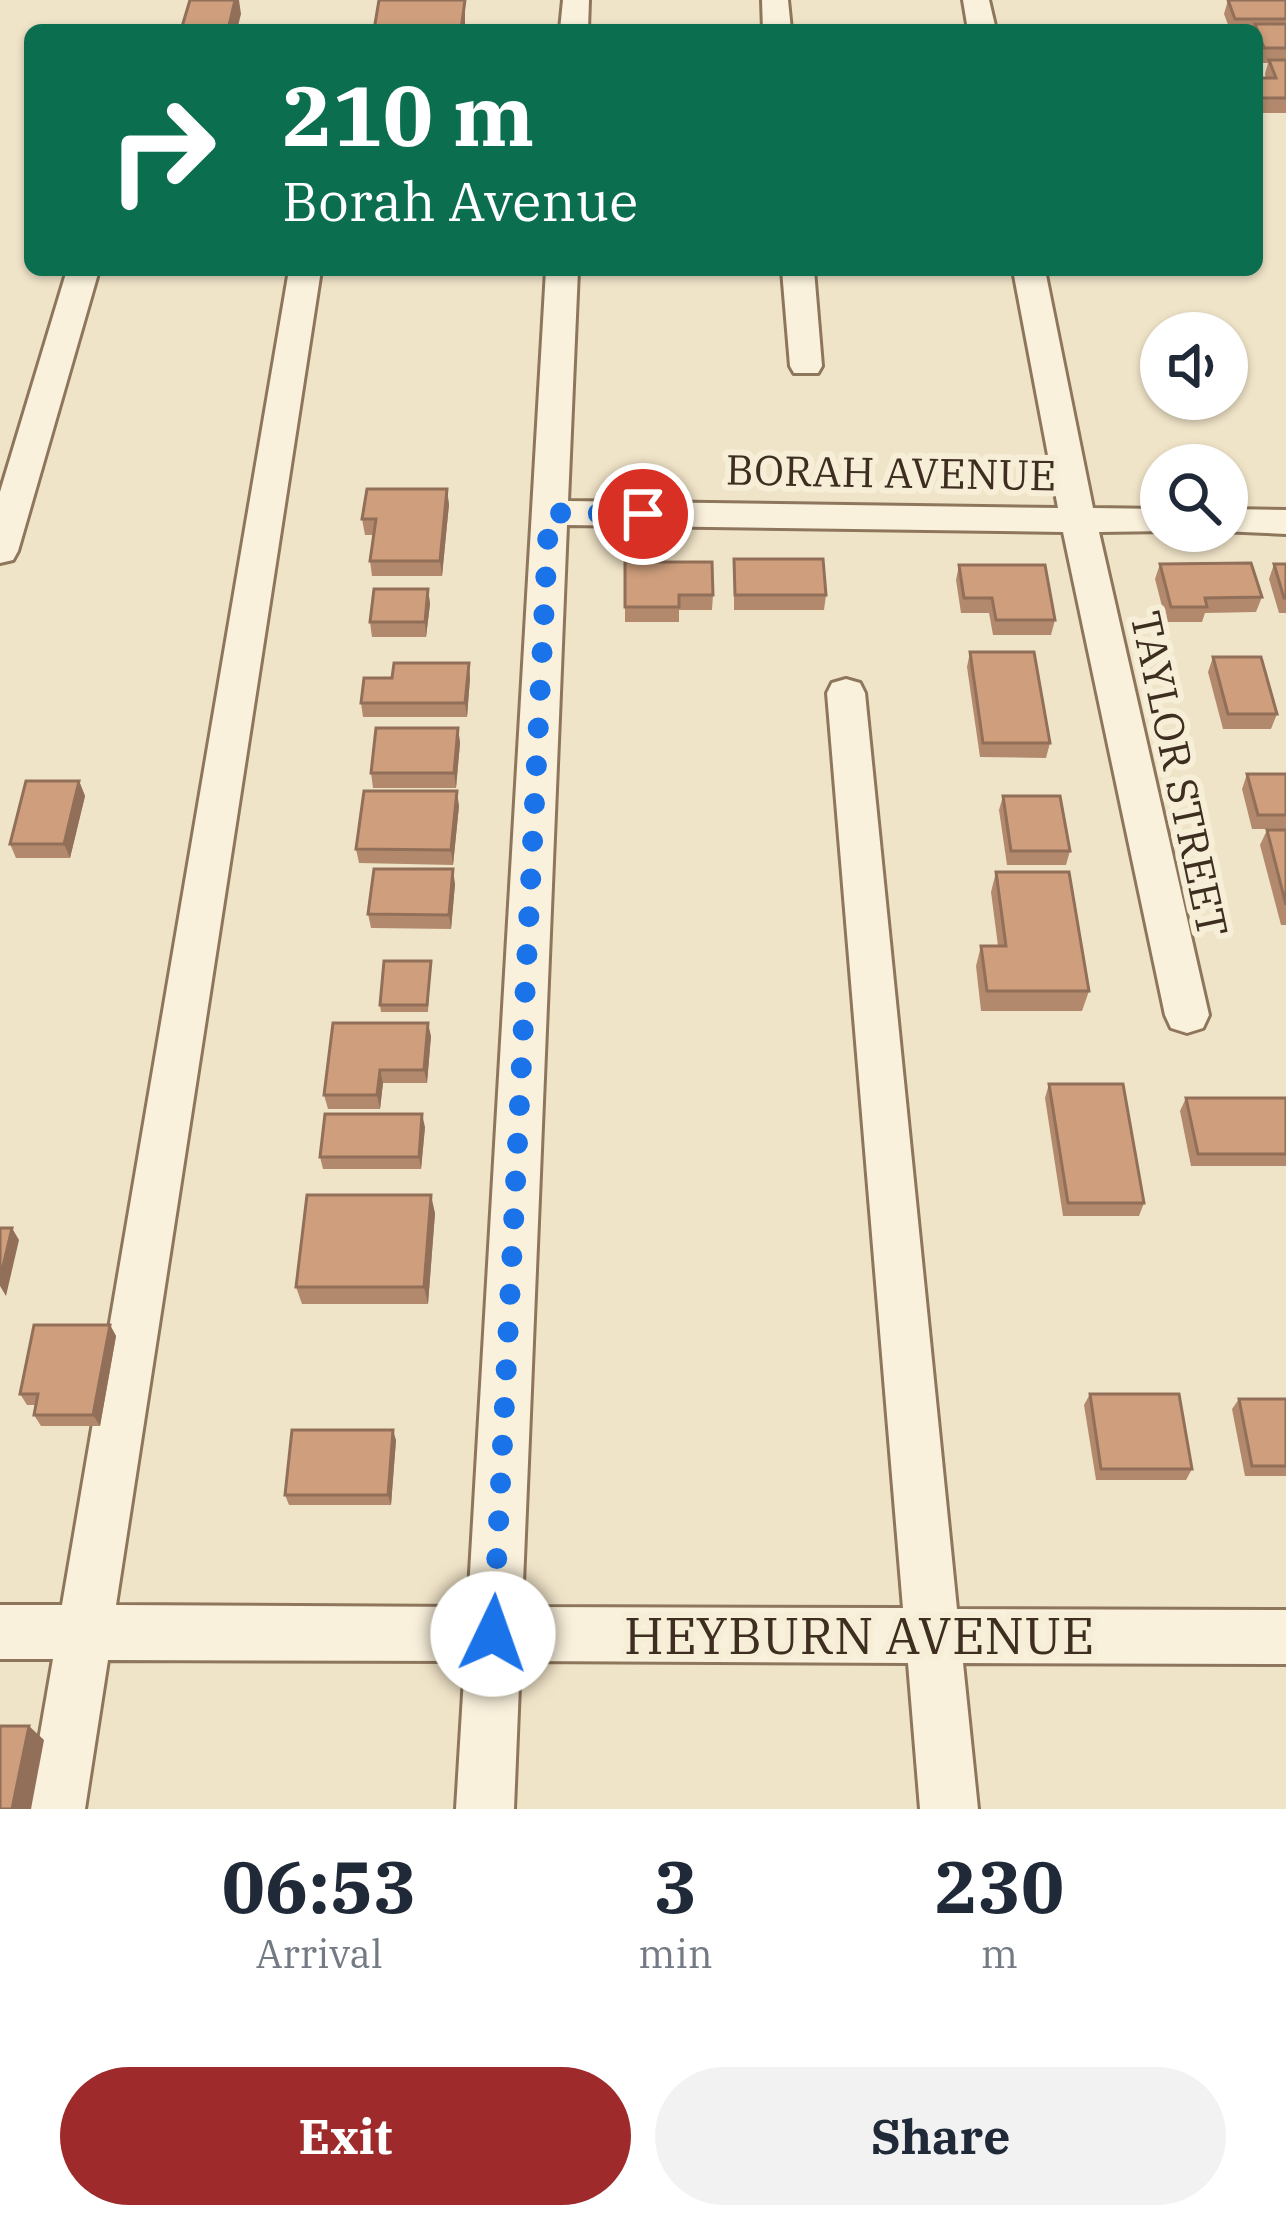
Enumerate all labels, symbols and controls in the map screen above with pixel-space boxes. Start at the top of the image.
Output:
text: 210 m [282,60,534,169]
icon: right [84,72,240,228]
text: Borah Avenue [282,166,638,236]
map controls [1140,312,1248,552]
button: sound [1140,312,1248,420]
street label: BORAH AVENUE [725,442,1057,502]
button: search [1140,444,1248,552]
pin [592,463,694,565]
icon: arrive [610,481,676,547]
street label: TAYLOR STREET [1119,606,1241,942]
position arrow [430,1571,556,1697]
street label: HEYBURN AVENUE [624,1602,1094,1668]
text: 06:53 [222,1839,416,1933]
text: 3 [654,1839,697,1933]
text: 230 [935,1839,1064,1933]
text: Arrival [256,1928,383,1979]
text: min [638,1928,713,1979]
text: m [981,1928,1018,1979]
button: Exit [60,2067,631,2205]
button: Share [655,2067,1226,2205]

